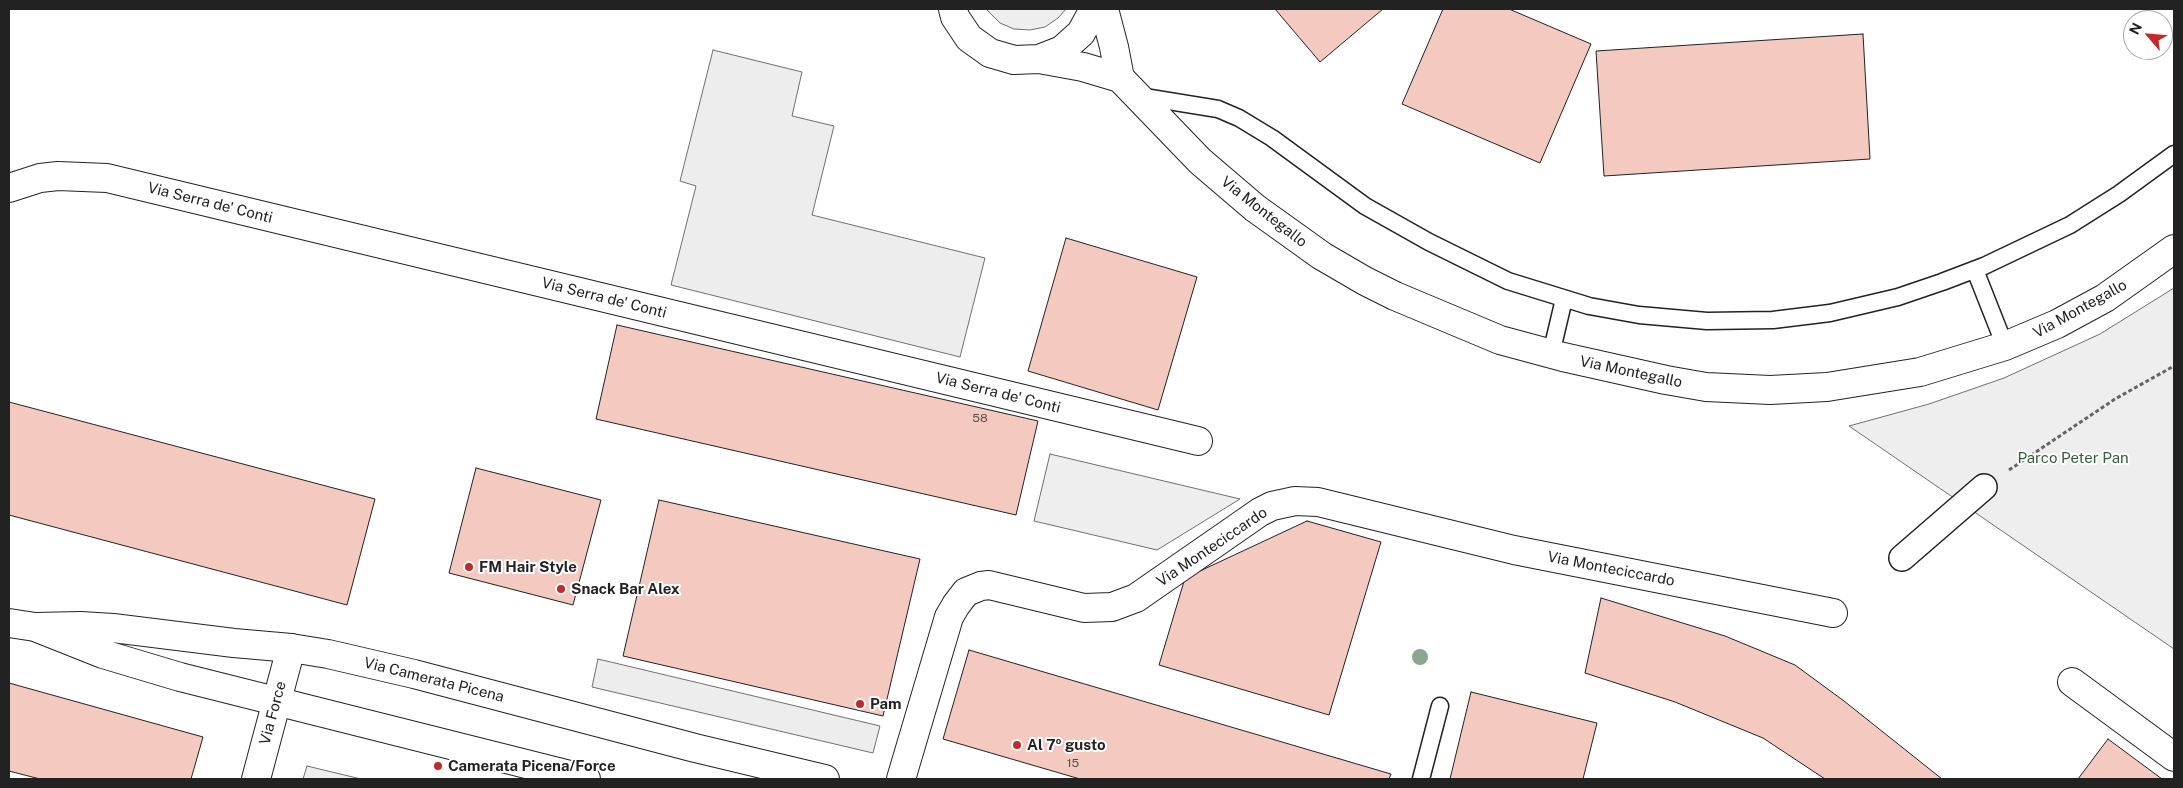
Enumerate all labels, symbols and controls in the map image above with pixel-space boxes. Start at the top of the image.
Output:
north arrow [2123,10,2173,60]
text: N [2126,20,2145,37]
street label: Via Montegallo [1217,173,1311,251]
street label: Via Serra de' Conti [146,179,274,227]
street label: Via Serra de' Conti [540,274,668,322]
street label: Via Montegallo [2030,276,2130,342]
street label: Via Montegallo [1578,352,1684,392]
street label: Via Serra de' Conti [934,369,1062,417]
house number: 58 [972,411,988,425]
park label: Parco Peter Pan [2017,449,2129,467]
street label: Via Monteciccardo [1153,503,1271,591]
street label: Via Monteciccardo [1546,548,1676,590]
place label: FM Hair Style [479,558,577,576]
marker: FM Hair Style [463,561,475,573]
place label: Snack Bar Alex [571,580,680,598]
marker: Snack Bar Alex [555,583,567,595]
street label: Via Camerata Picena [362,654,506,706]
street label: Via Force [256,679,290,747]
place label: Pam [870,695,902,713]
marker: Pam [854,698,866,710]
place label: Al 7º gusto [1027,736,1106,754]
marker: Al 7º gusto [1011,739,1023,751]
house number: 15 [1067,756,1079,770]
place label: Camerata Picena/Force [448,757,616,775]
marker: Camerata Picena/Force [432,760,444,772]

